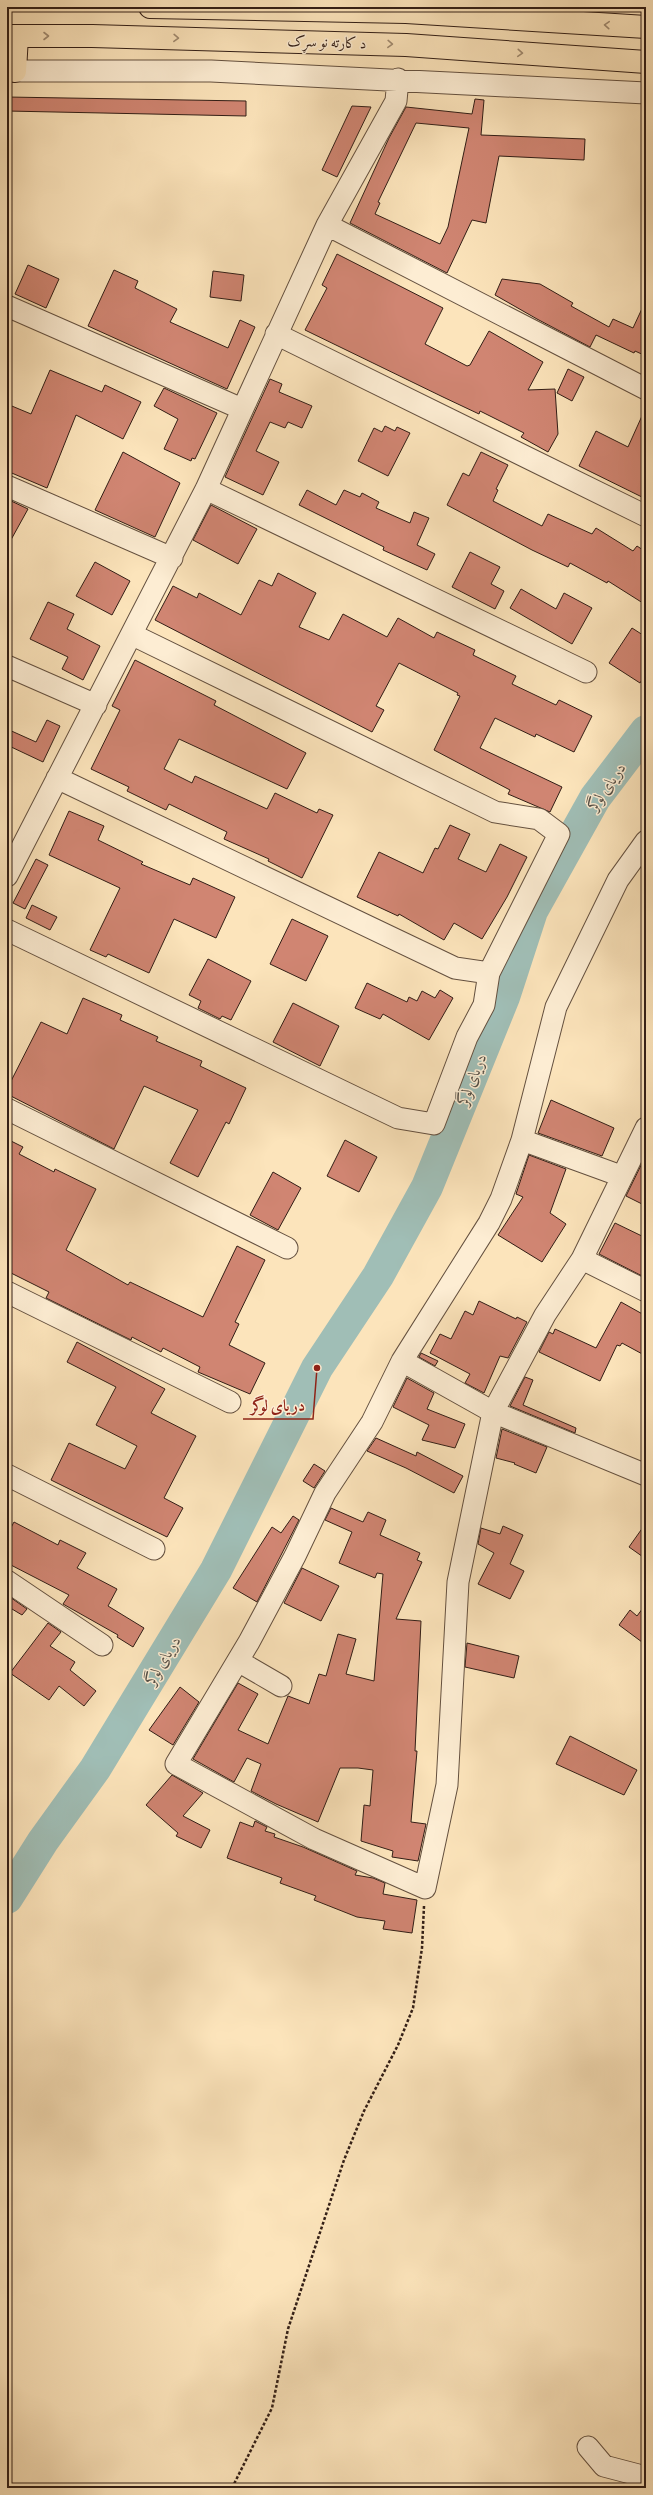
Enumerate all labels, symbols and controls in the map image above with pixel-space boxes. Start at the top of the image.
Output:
one-way arrow [604,20,610,29]
street label: د کارته نو سړک [287,31,367,55]
one-way arrow [43,32,49,40]
one-way arrow [173,34,179,43]
one-way arrow [387,40,393,48]
one-way arrow [517,48,523,57]
water label: دریای لوگر [582,758,631,816]
water label: دریای لوگر [451,1050,492,1110]
callout: دریای لوگر [243,1391,313,1419]
text: دریای لوگر [249,1395,305,1417]
water label: دریای لوگر [139,1632,186,1690]

